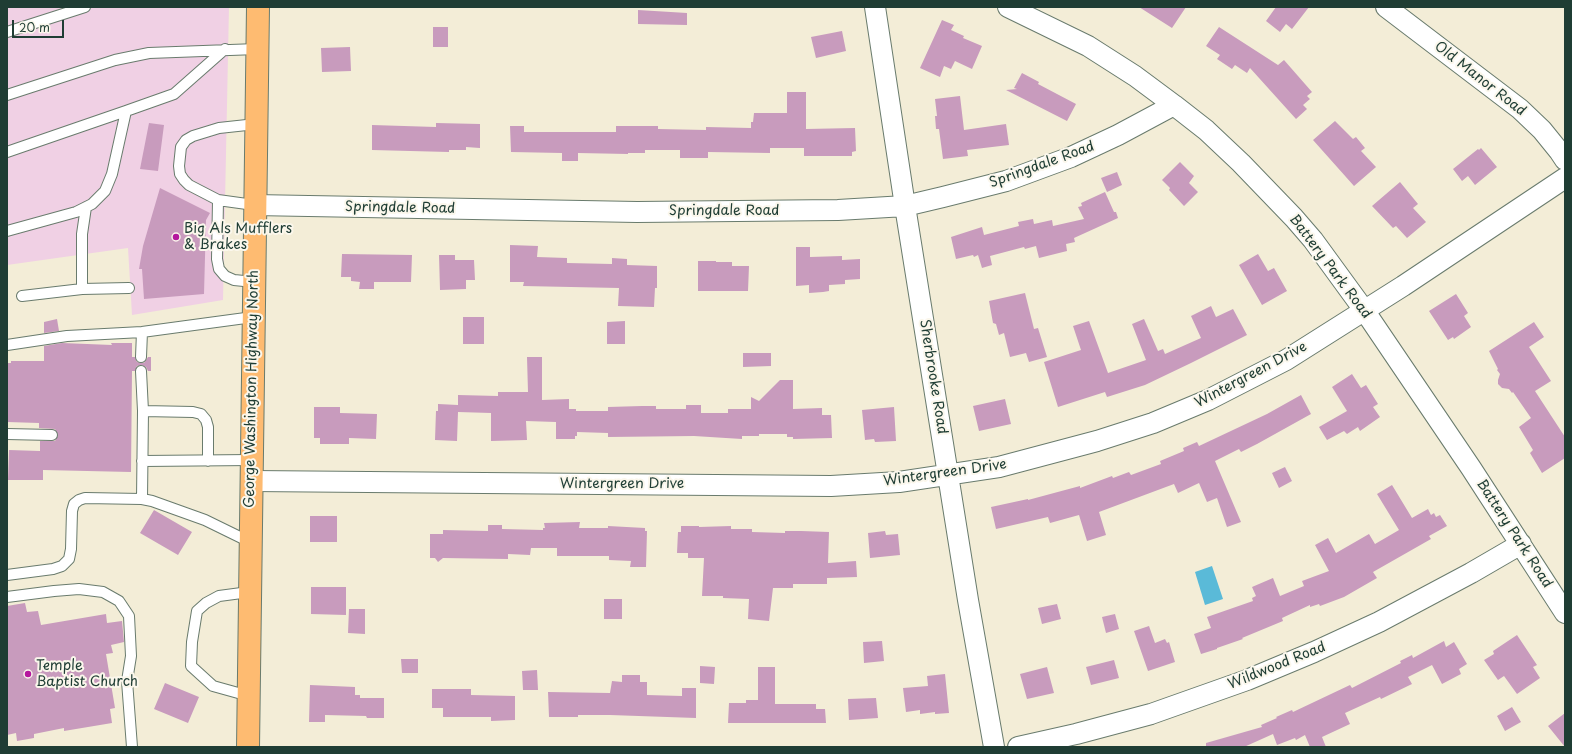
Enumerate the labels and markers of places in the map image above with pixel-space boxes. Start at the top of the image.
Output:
place label: Big Als Mufflers & Brakes [184,221,292,254]
marker: Big Als Mufflers & Brakes [171,232,181,242]
place label: Temple Baptist Church [36,658,138,690]
marker: Temple Baptist Church [23,669,33,679]

